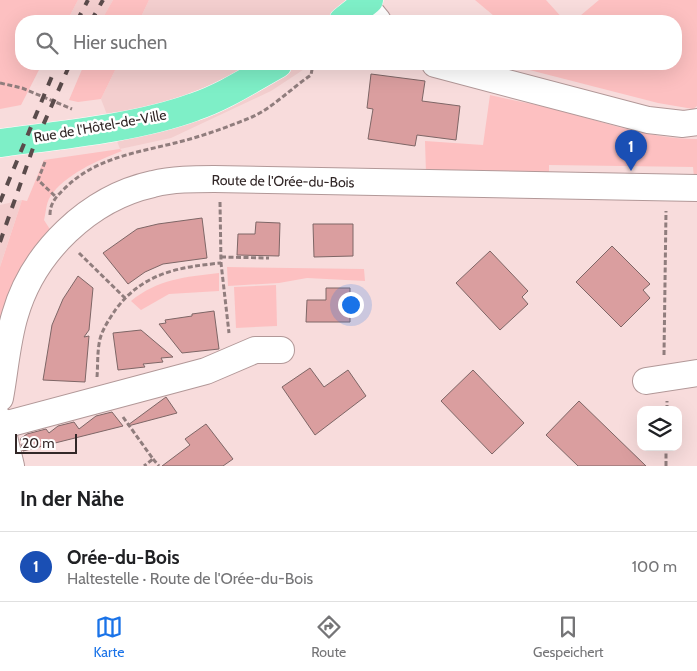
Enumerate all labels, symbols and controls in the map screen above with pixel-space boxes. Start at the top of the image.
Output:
search box [15,15,682,70]
icon: search [33,29,61,57]
text: Hier suchen [73,31,167,54]
street label: Rue de l'Hôtel-de-Ville [32,105,168,147]
pin: 1 [615,130,647,171]
street label: Route de l'Orée-du-Bois [211,171,355,191]
your location [338,292,364,318]
map controls [637,406,682,451]
button: layers [637,406,682,451]
scale bar [15,431,78,454]
text: 20 m [22,434,55,452]
text: In der Nähe [20,486,124,511]
text: Orée-du-Bois [67,546,180,569]
text: 1 [33,557,39,576]
text: 100 m [632,557,677,576]
text: Haltestelle · Route de l'Orée-du-Bois [67,569,313,588]
tab: Karte [93,613,124,661]
tab: Route [311,613,346,661]
tab: Gespeichert [533,613,604,661]

